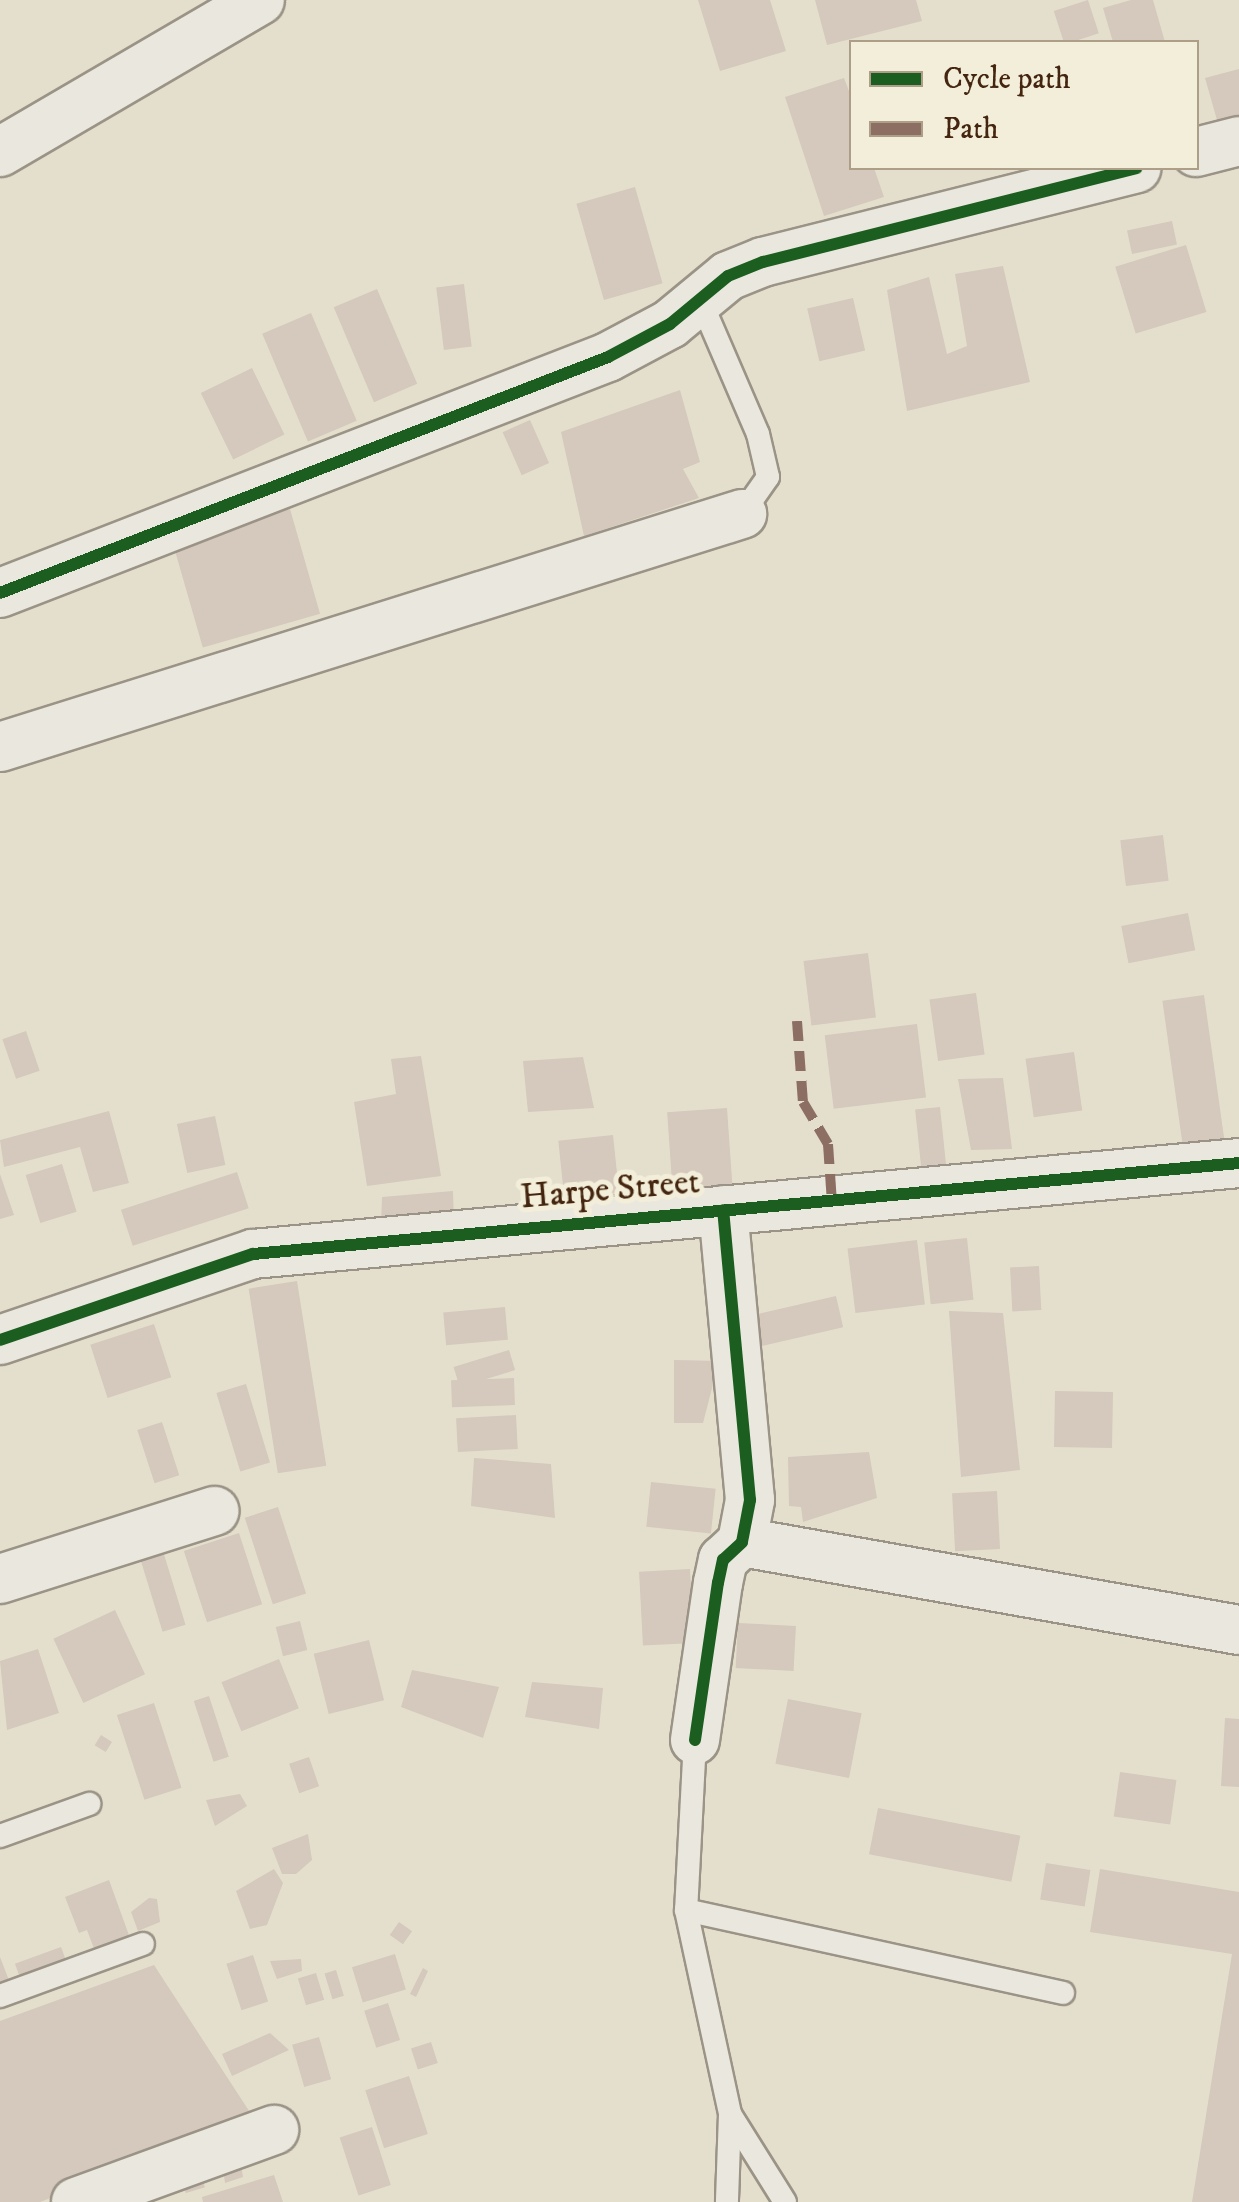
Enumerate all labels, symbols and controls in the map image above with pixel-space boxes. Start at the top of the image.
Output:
legend [849,40,1199,170]
text: Cycle path [943,61,1071,98]
text: Path [943,111,999,148]
street label: Harpe Street [519,1161,701,1219]

